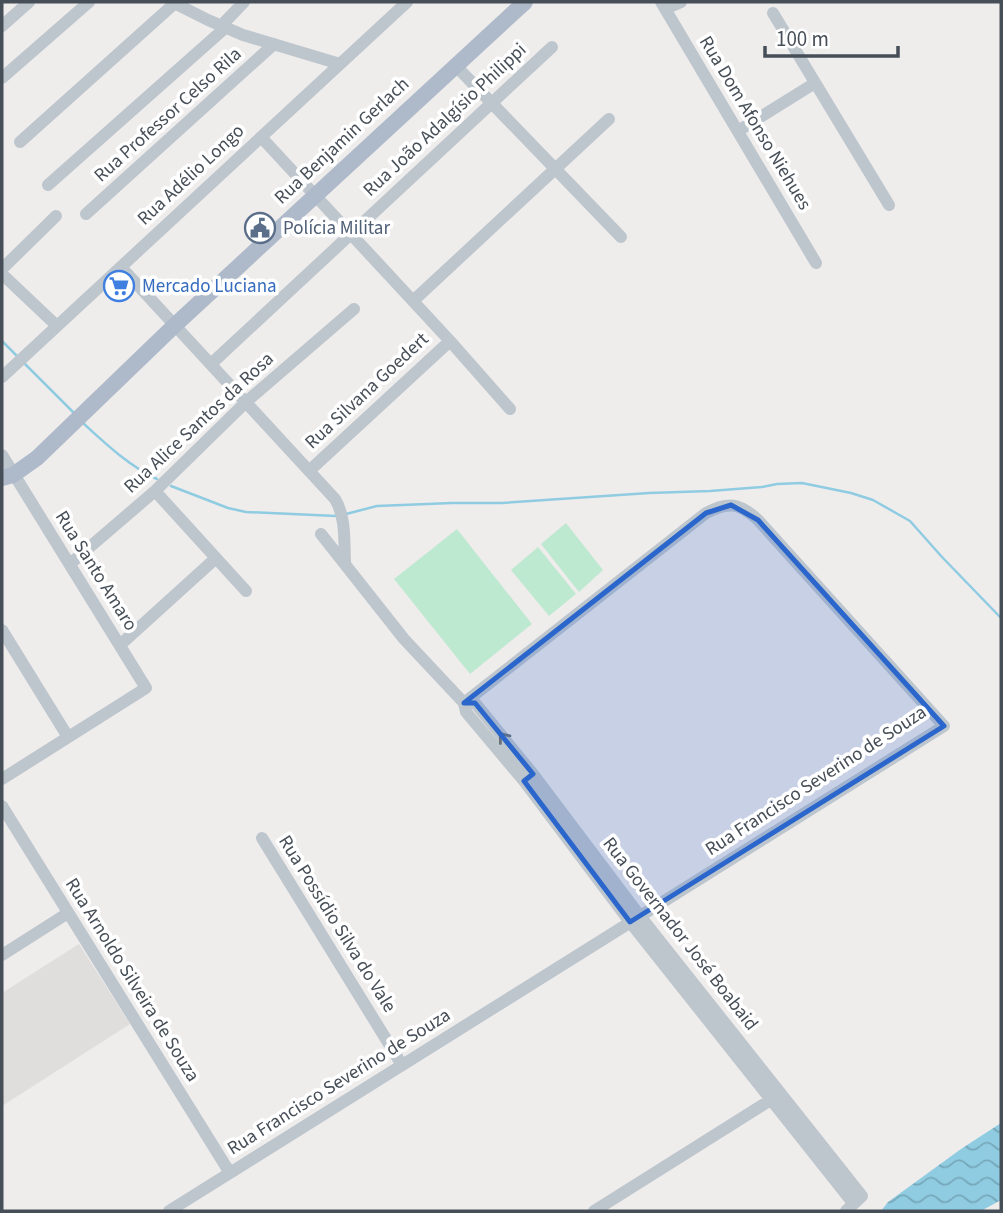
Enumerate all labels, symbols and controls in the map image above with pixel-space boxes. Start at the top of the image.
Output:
scale bar [765,14,898,58]
text: 100 m [776,24,829,54]
street label: Rua Dom Afonso Niehues [692,31,818,215]
street label: Rua João Adalgísio Philippi [357,37,533,203]
street label: Rua Professor Celso Rila [88,41,248,189]
street label: Rua Benjamin Gerlach [269,71,415,211]
street label: Rua Adélio Longo [131,118,251,232]
public building icon: Polícia Militar [243,211,277,245]
place label: Polícia Militar [283,215,390,242]
supermarket icon: Mercado Luciana [102,269,136,303]
place label: Mercado Luciana [142,273,277,300]
street label: Rua Silvana Goedert [299,326,435,456]
street label: Rua Alice Santos da Rosa [118,346,280,500]
street label: Rua Santo Amaro [48,506,144,636]
street label: Rua Francisco Severino de Souza [700,699,932,863]
one-way arrow [499,733,511,746]
street label: Rua Possídio Silva do Vale [271,830,403,1018]
street label: Rua Governador José Boabaid [596,832,764,1036]
street label: Rua Arnoldo Silveira de Souza [58,873,206,1087]
street label: Rua Francisco Severino de Souza [222,1002,456,1162]

